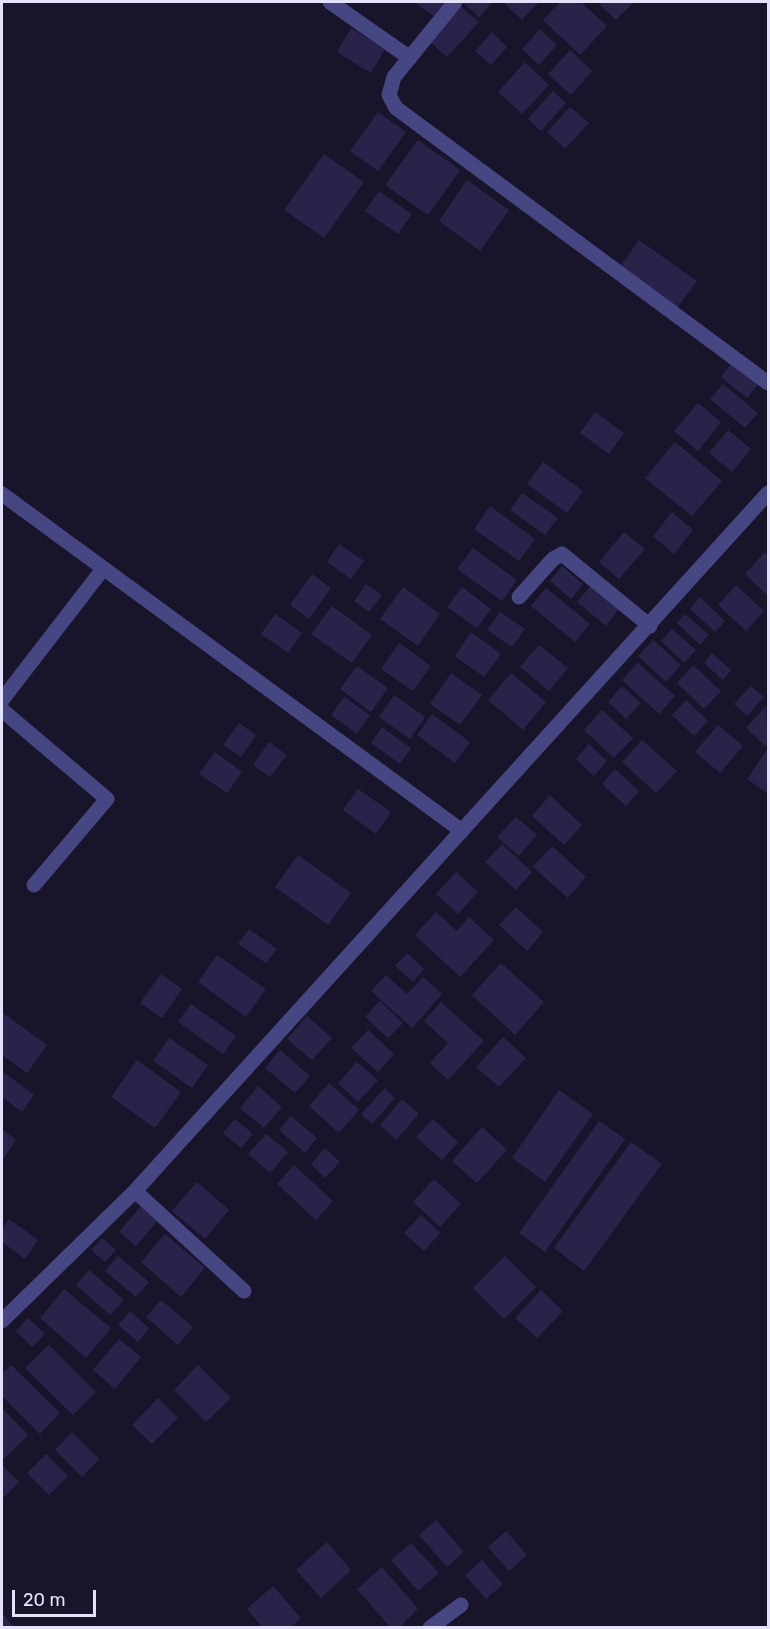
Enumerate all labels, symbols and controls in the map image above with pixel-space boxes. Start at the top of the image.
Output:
scale bar [15,1578,99,1616]
text: 20 m [23,1589,65,1611]

